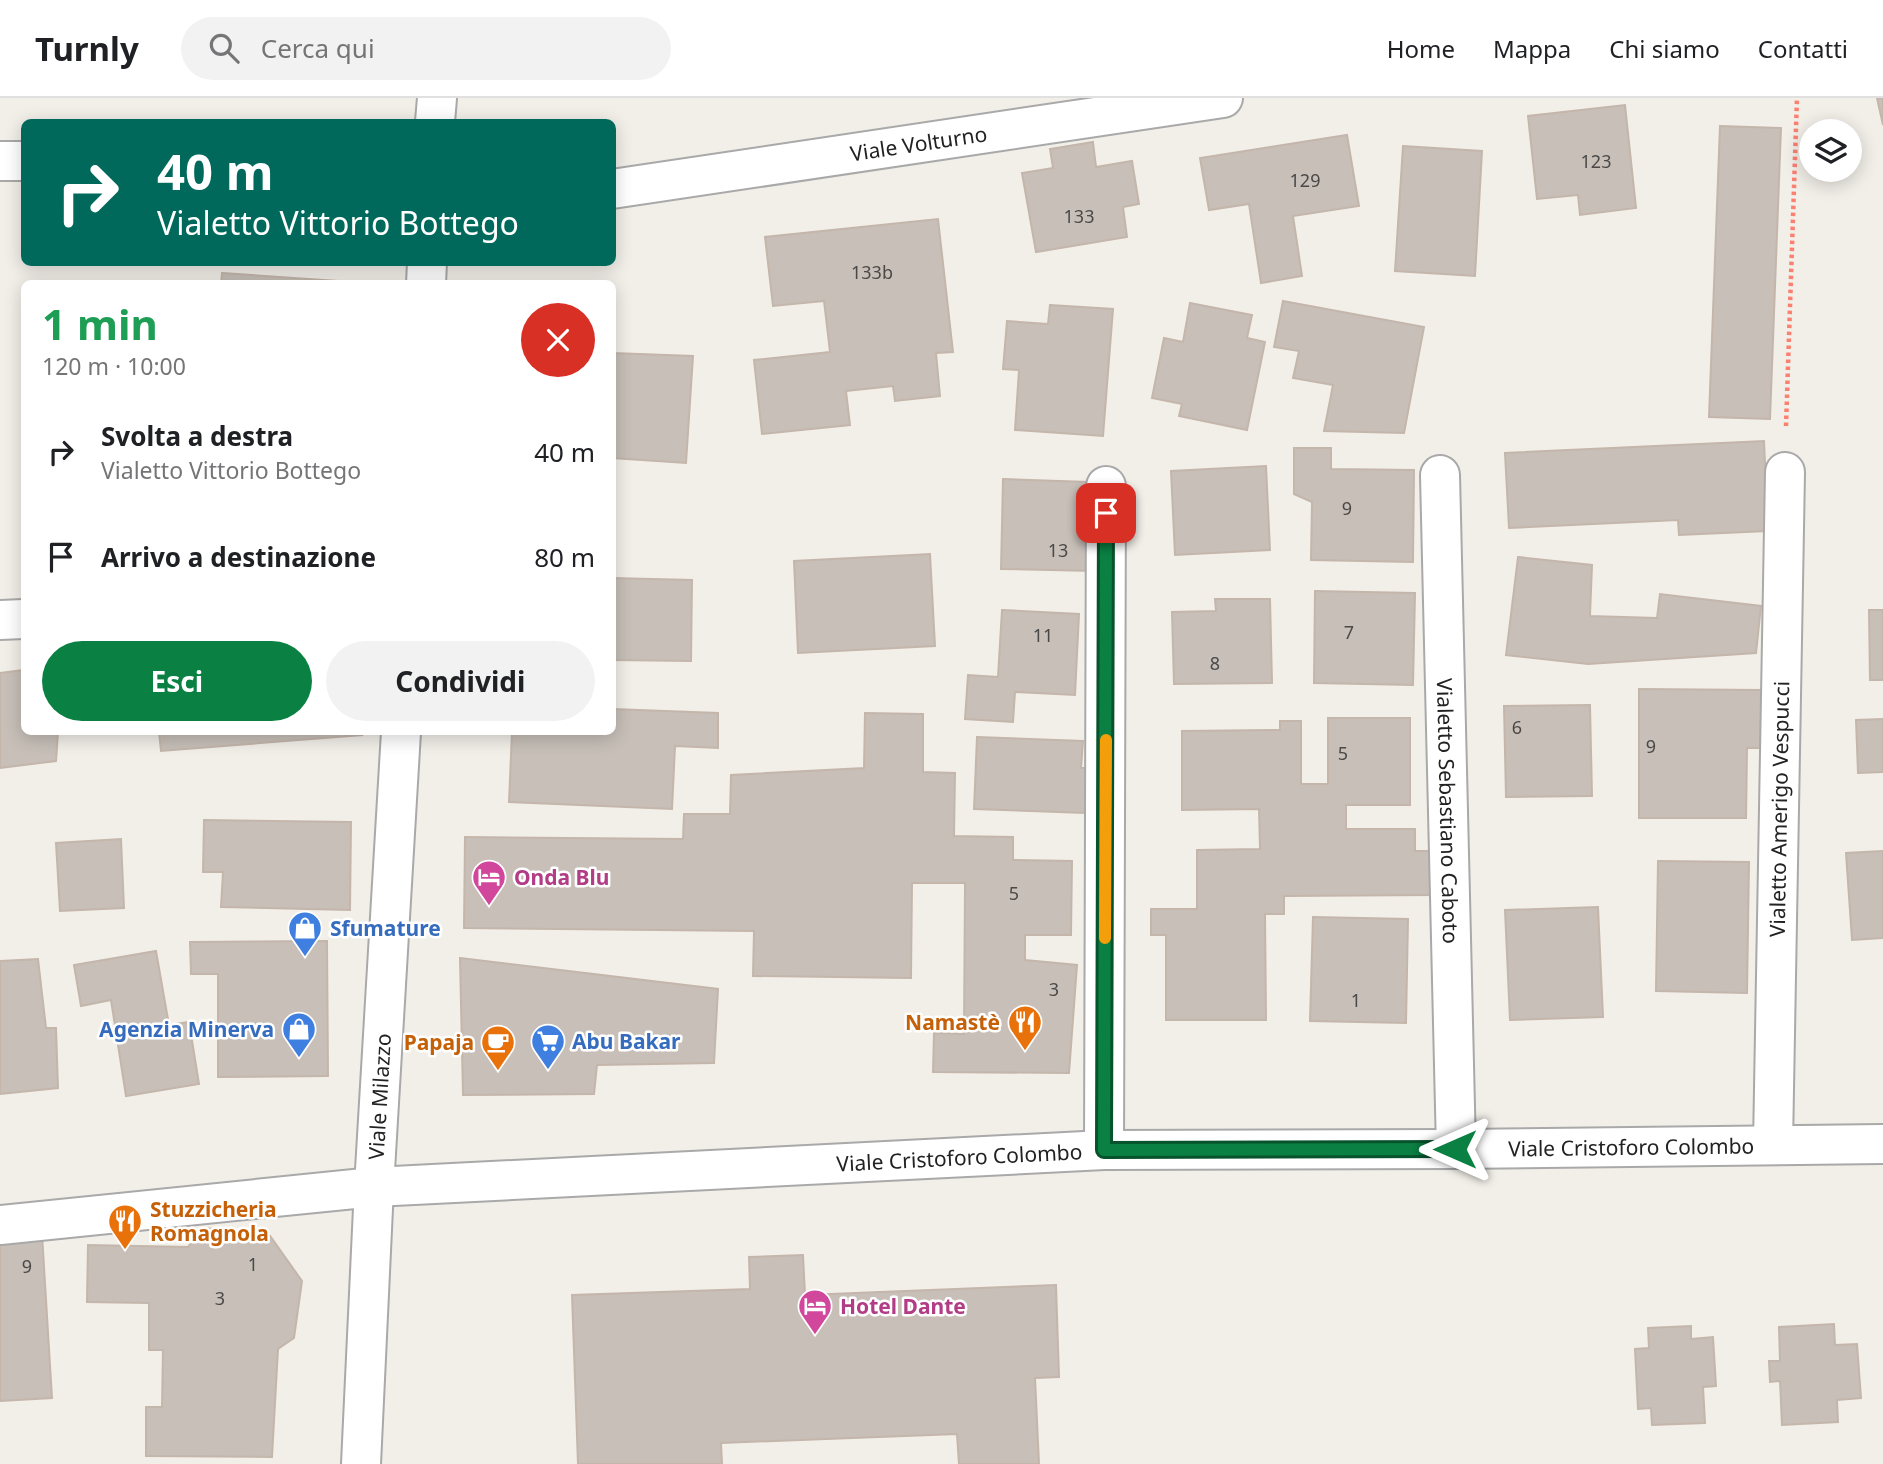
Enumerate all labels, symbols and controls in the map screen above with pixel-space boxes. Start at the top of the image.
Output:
search box [181,17,671,80]
text: Turnly [35,26,139,71]
icon: search [205,29,243,67]
text: Cerca qui [261,30,375,66]
text: Home [1387,32,1455,65]
text: Mappa [1493,32,1571,65]
text: Chi siamo [1609,32,1720,65]
text: Contatti [1758,32,1848,65]
street label: Viale Volturno [848,119,989,167]
map controls [1799,119,1862,182]
button: layers [1799,119,1862,182]
text: 40 m [157,138,274,204]
icon: right [42,147,133,238]
house number: 123 [1581,149,1611,173]
house number: 129 [1290,168,1320,192]
text: Vialetto Vittorio Bottego [157,201,519,244]
house number: 133 [1064,204,1094,228]
house number: 133b [851,260,893,284]
text: 1 min [42,295,158,352]
button: close [521,303,595,377]
text: 120 m · 10:00 [42,350,186,382]
text: Svolta a destra [101,418,293,454]
icon: right [42,433,80,471]
text: 40 m [534,434,595,470]
text: Vialetto Vittorio Bottego [101,454,361,486]
pin [1076,483,1136,543]
icon: arrive [1087,494,1125,532]
house number: 9 [1342,496,1352,520]
icon: arrive [42,538,80,576]
house number: 13 [1048,538,1068,562]
text: Arrivo a destinazione [101,539,376,575]
text: 80 m [534,539,595,575]
house number: 7 [1344,620,1354,644]
house number: 11 [1033,623,1053,647]
button: Esci [42,641,312,721]
button: Condividi [326,641,595,721]
house number: 8 [1210,651,1220,675]
street label: Vialetto Sebastiano Caboto [1431,678,1465,944]
street label: Vialetto Amerigo Vespucci [1763,681,1795,937]
house number: 6 [1512,715,1522,739]
house number: 9 [1646,734,1656,758]
house number: 5 [1338,741,1348,765]
hotel icon: Onda Blu [470,858,508,907]
place label: Onda Blu [514,863,609,891]
house number: 5 [1009,881,1019,905]
shop icon: Sfumature [286,909,324,958]
place label: Sfumature [330,914,441,942]
house number: 3 [1049,977,1059,1001]
house number: 1 [1351,988,1361,1012]
restaurant icon: Namastè [1006,1003,1044,1052]
place label: Namastè [905,1008,1000,1036]
shop icon: Agenzia Minerva [280,1010,318,1059]
place label: Agenzia Minerva [99,1015,274,1043]
supermarket icon: Abu Bakar [529,1022,567,1071]
cafe icon: Papaja [479,1023,517,1072]
place label: Abu Bakar [572,1027,681,1055]
place label: Papaja [404,1028,474,1056]
street label: Viale Milazzo [362,1032,397,1161]
position arrow [1418,1112,1492,1186]
street label: Viale Cristoforo Colombo [1508,1132,1754,1162]
street label: Viale Cristoforo Colombo [836,1137,1083,1178]
place label: Stuzzicheria Romagnola [150,1195,277,1247]
restaurant icon: Stuzzicheria Romagnola [106,1202,144,1251]
house number: 1 [248,1252,258,1276]
house number: 9 [22,1254,32,1278]
house number: 3 [215,1286,225,1310]
hotel icon: Hotel Dante [796,1287,834,1336]
place label: Hotel Dante [840,1292,966,1320]

